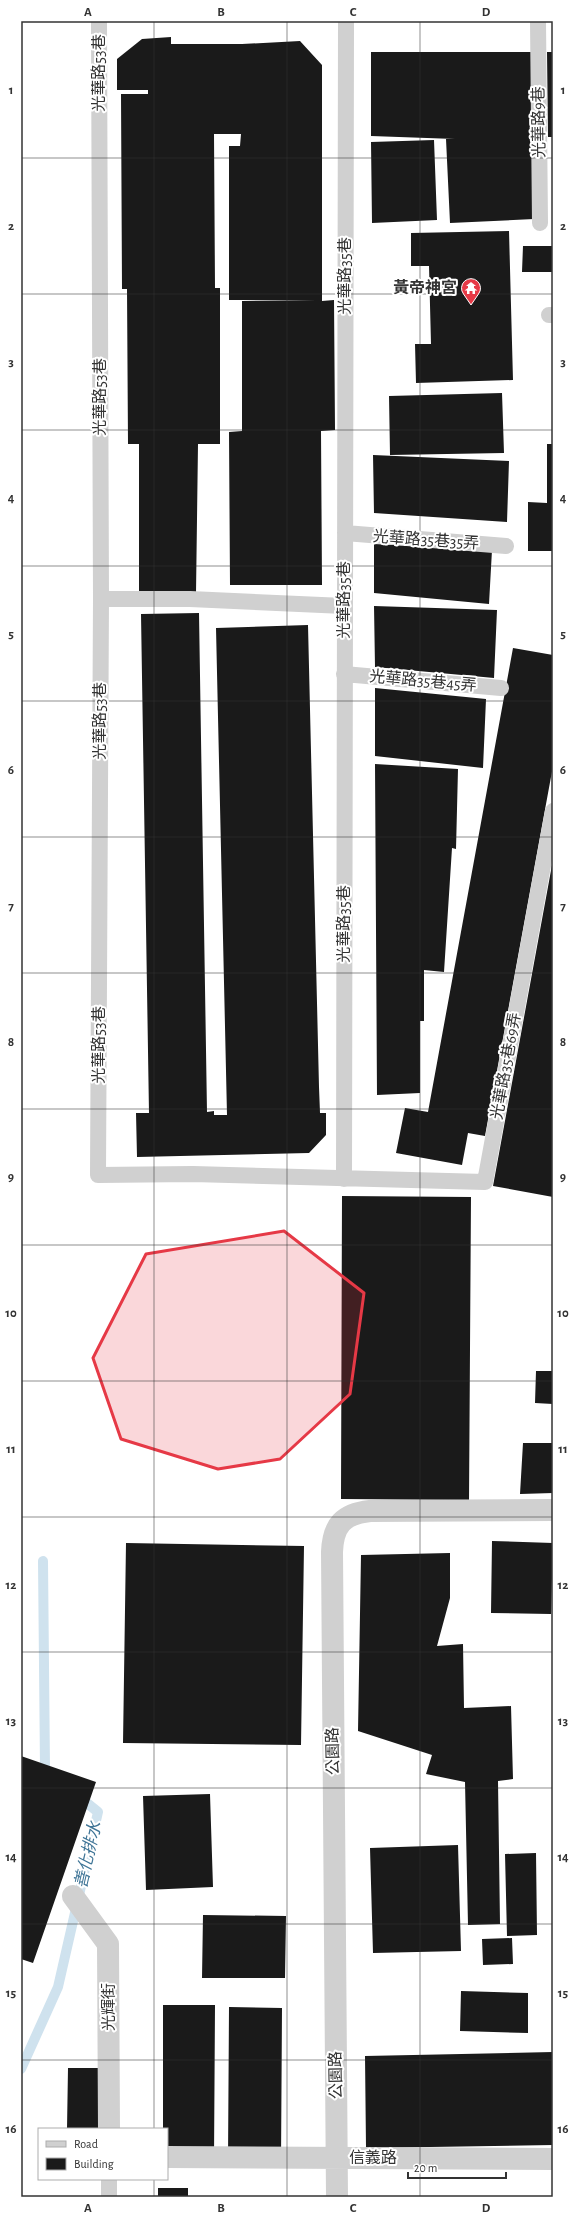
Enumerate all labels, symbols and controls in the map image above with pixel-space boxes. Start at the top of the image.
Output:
text: A [84,6,92,19]
text: B [217,6,225,19]
text: C [350,6,357,19]
text: D [482,6,491,19]
street label: 光華路53巷 [90,34,107,112]
text: 1 [9,84,13,97]
text: 1 [561,84,565,97]
street label: 光華路9巷 [529,86,548,158]
text: 2 [8,220,14,233]
text: 2 [560,220,566,233]
street label: 光華路35巷 [336,237,353,315]
temple icon: 黃帝神宮 [460,277,482,305]
place label: 黃帝神宮 [393,278,457,296]
text: 3 [8,356,14,369]
text: 3 [560,356,566,369]
street label: 光華路53巷 [91,358,108,436]
text: 4 [8,492,15,505]
text: 4 [560,492,567,505]
street label: 光華路35巷35弄 [372,527,480,552]
street label: 光華路35巷 [335,561,352,639]
text: 5 [8,628,14,641]
text: 5 [560,628,566,641]
street label: 光華路35巷45弄 [369,667,477,694]
street label: 光華路53巷 [91,682,108,760]
text: 6 [8,764,14,777]
text: 6 [560,764,566,777]
street label: 光華路35巷 [335,885,352,963]
text: 7 [8,900,14,913]
text: 7 [560,900,566,913]
street label: 光華路53巷 [90,1006,107,1084]
street label: 光華路35巷69弄 [488,1011,523,1121]
text: 8 [8,1036,14,1049]
text: 8 [560,1036,566,1049]
text: 9 [8,1171,14,1184]
text: 9 [560,1171,566,1184]
text: 10 [5,1307,17,1320]
text: 10 [557,1307,569,1320]
text: 11 [6,1443,16,1456]
text: 11 [558,1443,568,1456]
text: 12 [6,1579,16,1592]
text: 12 [558,1579,568,1592]
text: 13 [6,1715,17,1728]
text: 13 [558,1715,569,1728]
street label: 公園路 [324,1727,341,1775]
water label: 善化排水 [71,1819,104,1890]
text: 14 [5,1851,17,1864]
text: 14 [557,1851,569,1864]
street label: 光輝街 [100,1983,117,2031]
text: 15 [6,1987,17,2000]
text: 15 [558,1987,569,2000]
street label: 公園路 [327,2051,344,2099]
text: 16 [6,2123,16,2136]
text: 16 [558,2123,568,2136]
legend [38,2128,168,2180]
text: Road [74,2138,98,2150]
street label: 信義路 [349,2149,397,2166]
scale bar [408,2154,506,2180]
text: Building [74,2158,114,2170]
text: 20 m [414,2162,437,2174]
text: A [84,2202,92,2215]
text: B [217,2202,225,2215]
text: C [350,2202,357,2215]
text: D [482,2202,491,2215]

